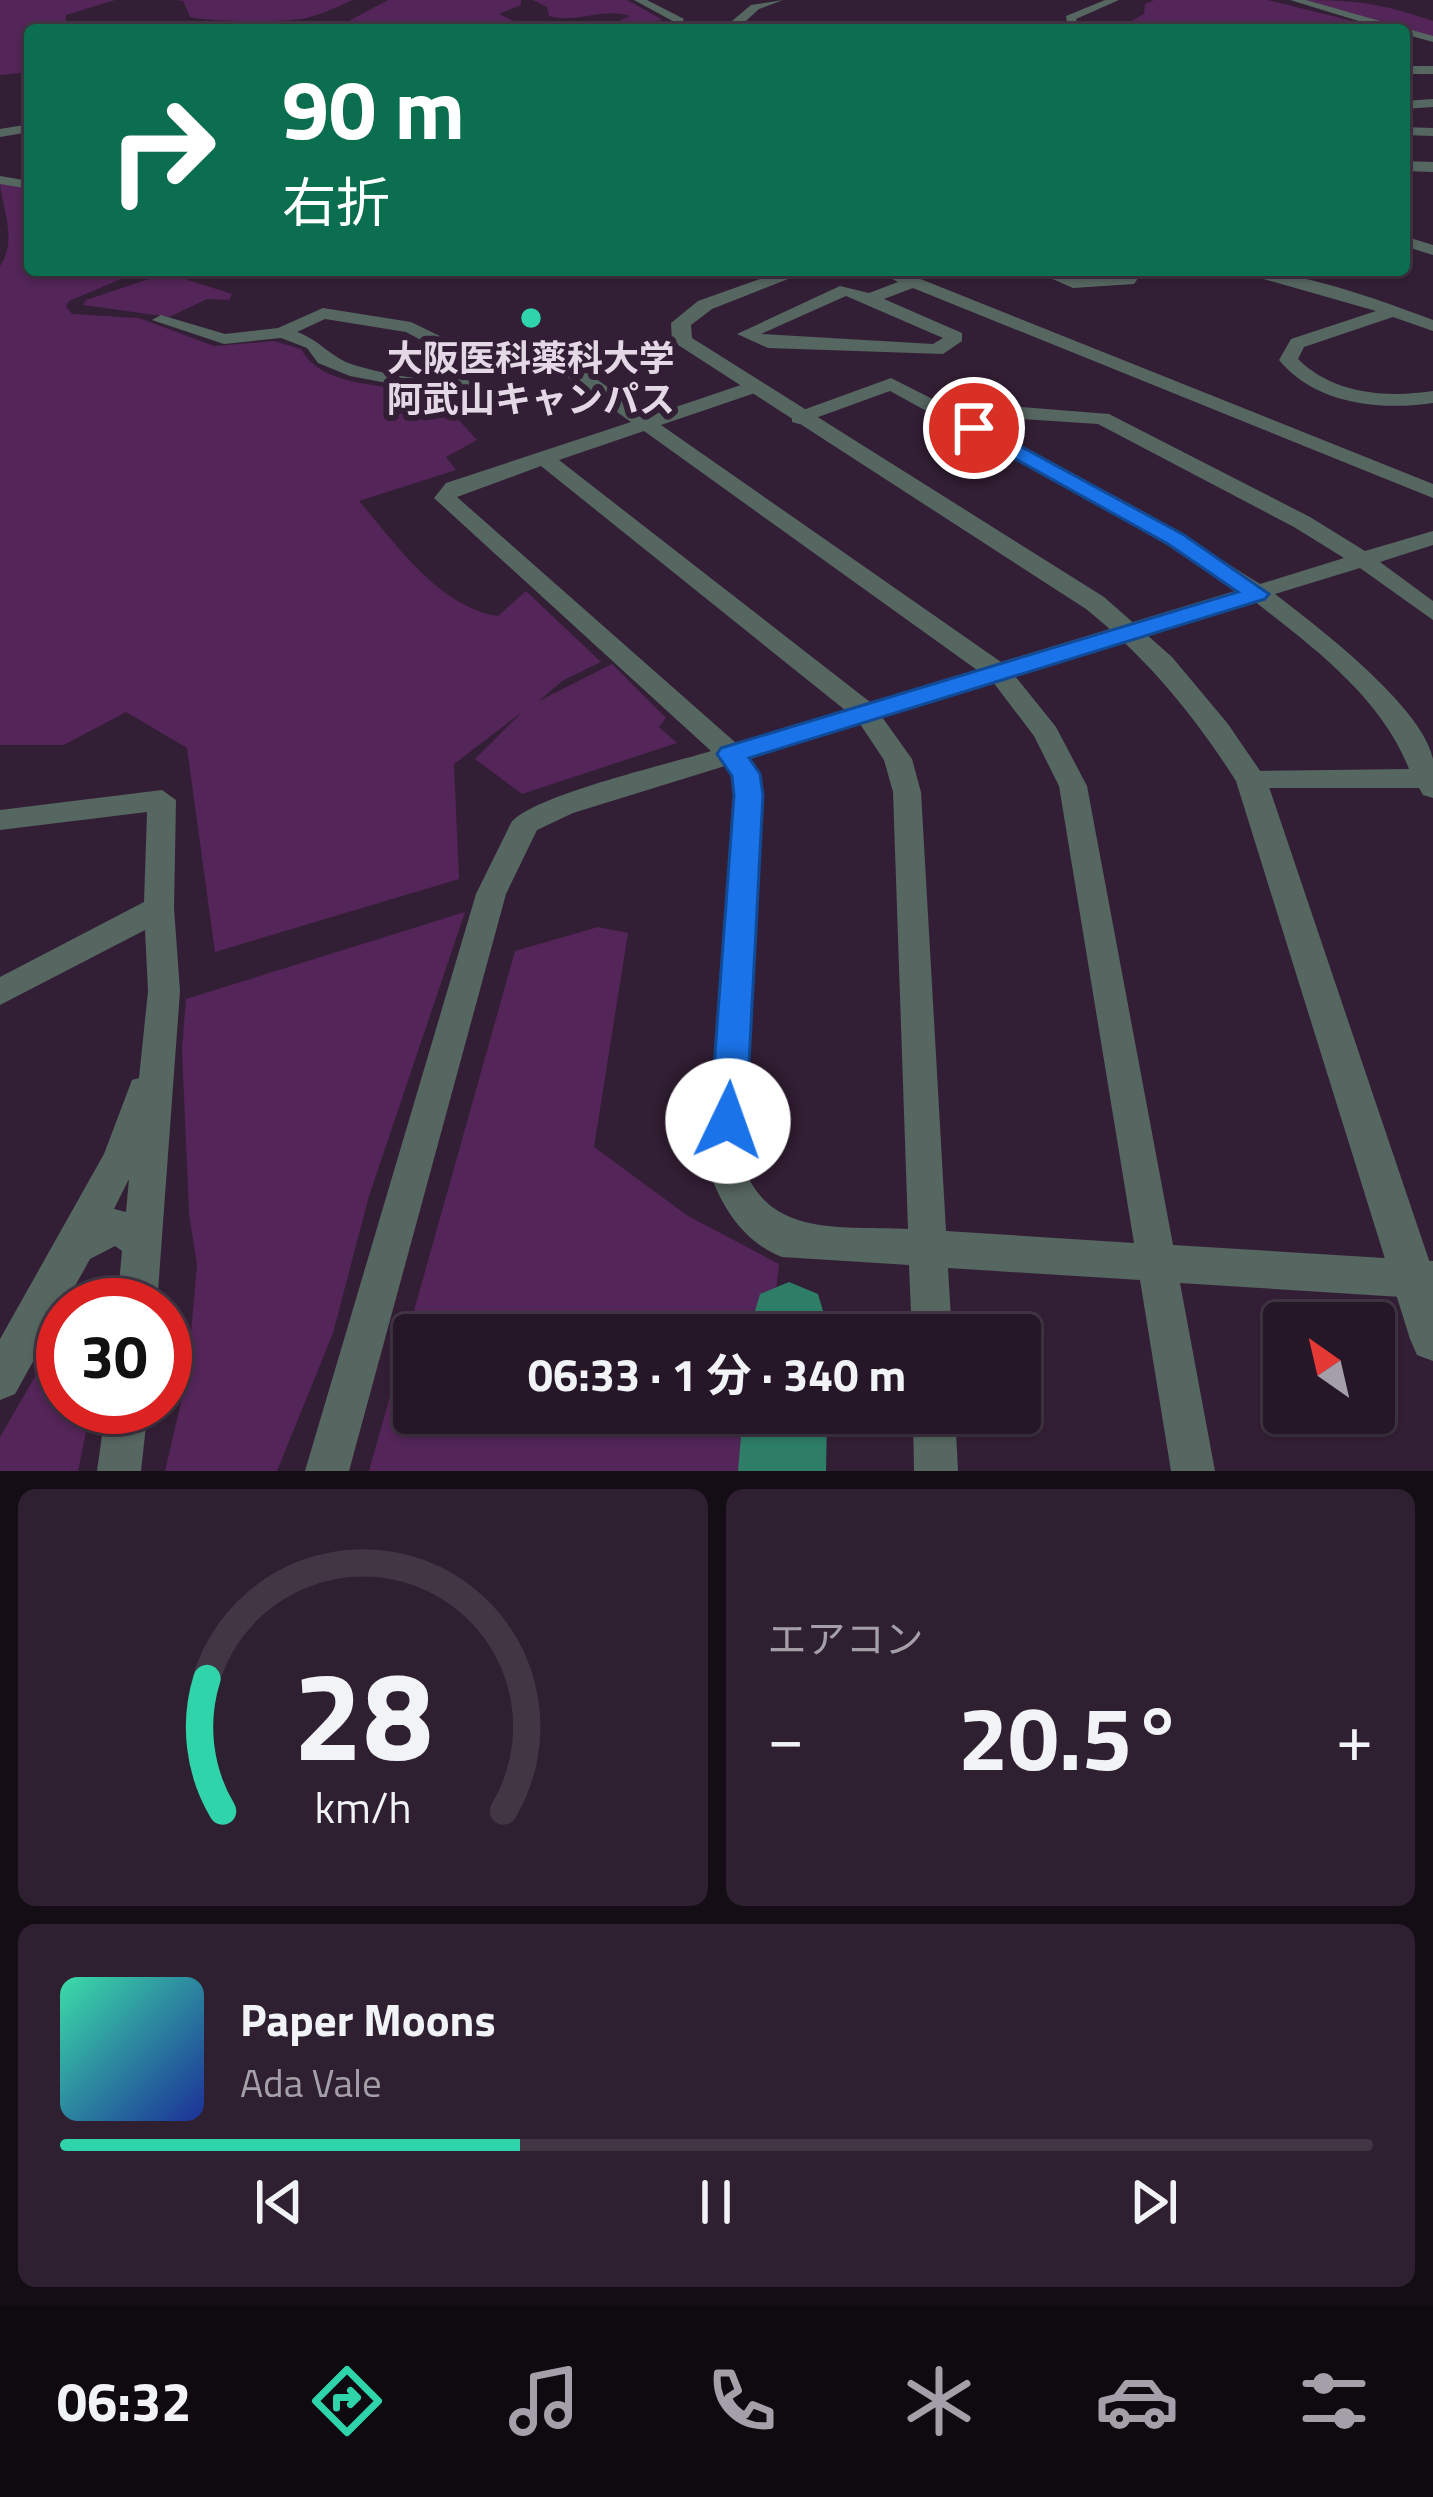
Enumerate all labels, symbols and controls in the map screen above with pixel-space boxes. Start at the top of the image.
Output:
text: 90 m [282,44,465,172]
icon: right [84,72,240,228]
text: 右折 [282,161,390,243]
marker: 大阪医科薬科大学 阿武山キャンパス [518,305,544,331]
place label: 大阪医科薬科大学 阿武山キャンパス [387,330,675,426]
pin [923,377,1025,479]
icon: arrive [941,395,1007,461]
position arrow [665,1058,791,1184]
speed limit sign: 30 [36,1278,192,1434]
north arrow [1263,1302,1395,1434]
map controls [1263,1302,1395,1434]
text: 06:33 · 1 分 · 340 m [528,1340,906,1408]
text: エアコン [768,1609,924,1668]
text: 28 [293,1619,433,1808]
text: 20.5° [958,1668,1183,1805]
text: − [768,1686,804,1787]
text: + [1336,1686,1373,1787]
text: km/h [314,1773,411,1839]
text: Paper Moons [240,1985,496,2053]
text: Ada Vale [240,2053,382,2112]
icon: previous [246,2169,312,2235]
icon: pause [683,2169,749,2235]
icon: next [1121,2169,1187,2235]
icon: directions [305,2359,389,2443]
icon: music [502,2359,586,2443]
icon: phone [700,2359,784,2443]
icon: climate [897,2359,981,2443]
icon: car [1095,2359,1179,2443]
icon: filters [1292,2359,1376,2443]
text: 06:32 [57,2360,192,2442]

